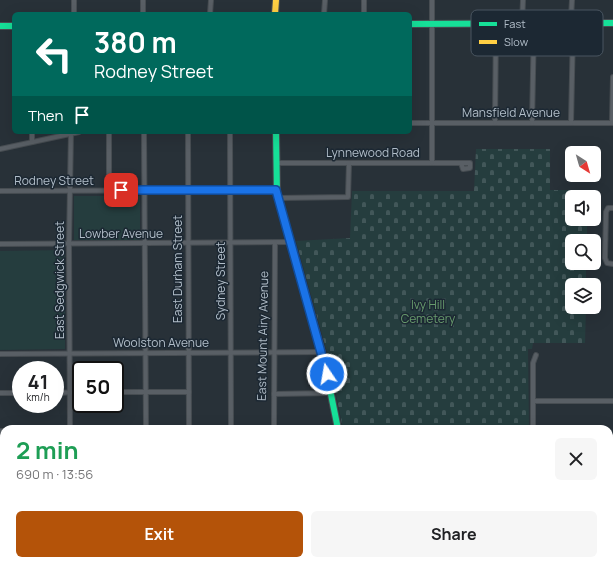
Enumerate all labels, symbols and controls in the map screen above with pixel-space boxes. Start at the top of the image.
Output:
legend [471,10,603,56]
text: Fast [504,16,526,31]
text: 380 m [94,23,177,61]
icon: left [28,28,80,80]
text: Slow [504,34,529,49]
text: Rodney Street [94,59,214,83]
icon: arrive [71,104,93,126]
street label: Mansfield Avenue [462,104,560,121]
text: Then [28,105,63,126]
street label: Lynnewood Road [326,144,420,161]
north arrow [565,146,601,182]
map controls [565,146,601,314]
street label: Rodney Street [14,172,94,189]
pin [104,173,138,207]
icon: arrive [110,179,132,201]
button: sound [565,190,601,226]
street label: East Durham Street [169,215,186,323]
street label: East Sedgwick Street [51,221,68,339]
street label: Lowber Avenue [79,225,163,242]
button: search [565,234,601,270]
street label: Sydney Street [212,242,229,320]
street label: East Mount Airy Avenue [253,271,272,401]
button: layers [565,278,601,314]
park label: Ivy Hill Cemetery [401,296,456,327]
street label: Woolston Avenue [113,334,209,351]
position arrow [306,353,348,395]
speed limit sign: 50 [72,361,124,413]
text: 41 [28,368,48,395]
text: km/h [26,390,50,404]
text: 2 min [16,433,78,466]
button: close [555,438,597,480]
text: 690 m · 13:56 [16,465,93,483]
button: Exit [16,511,303,557]
button: Share [311,511,597,557]

